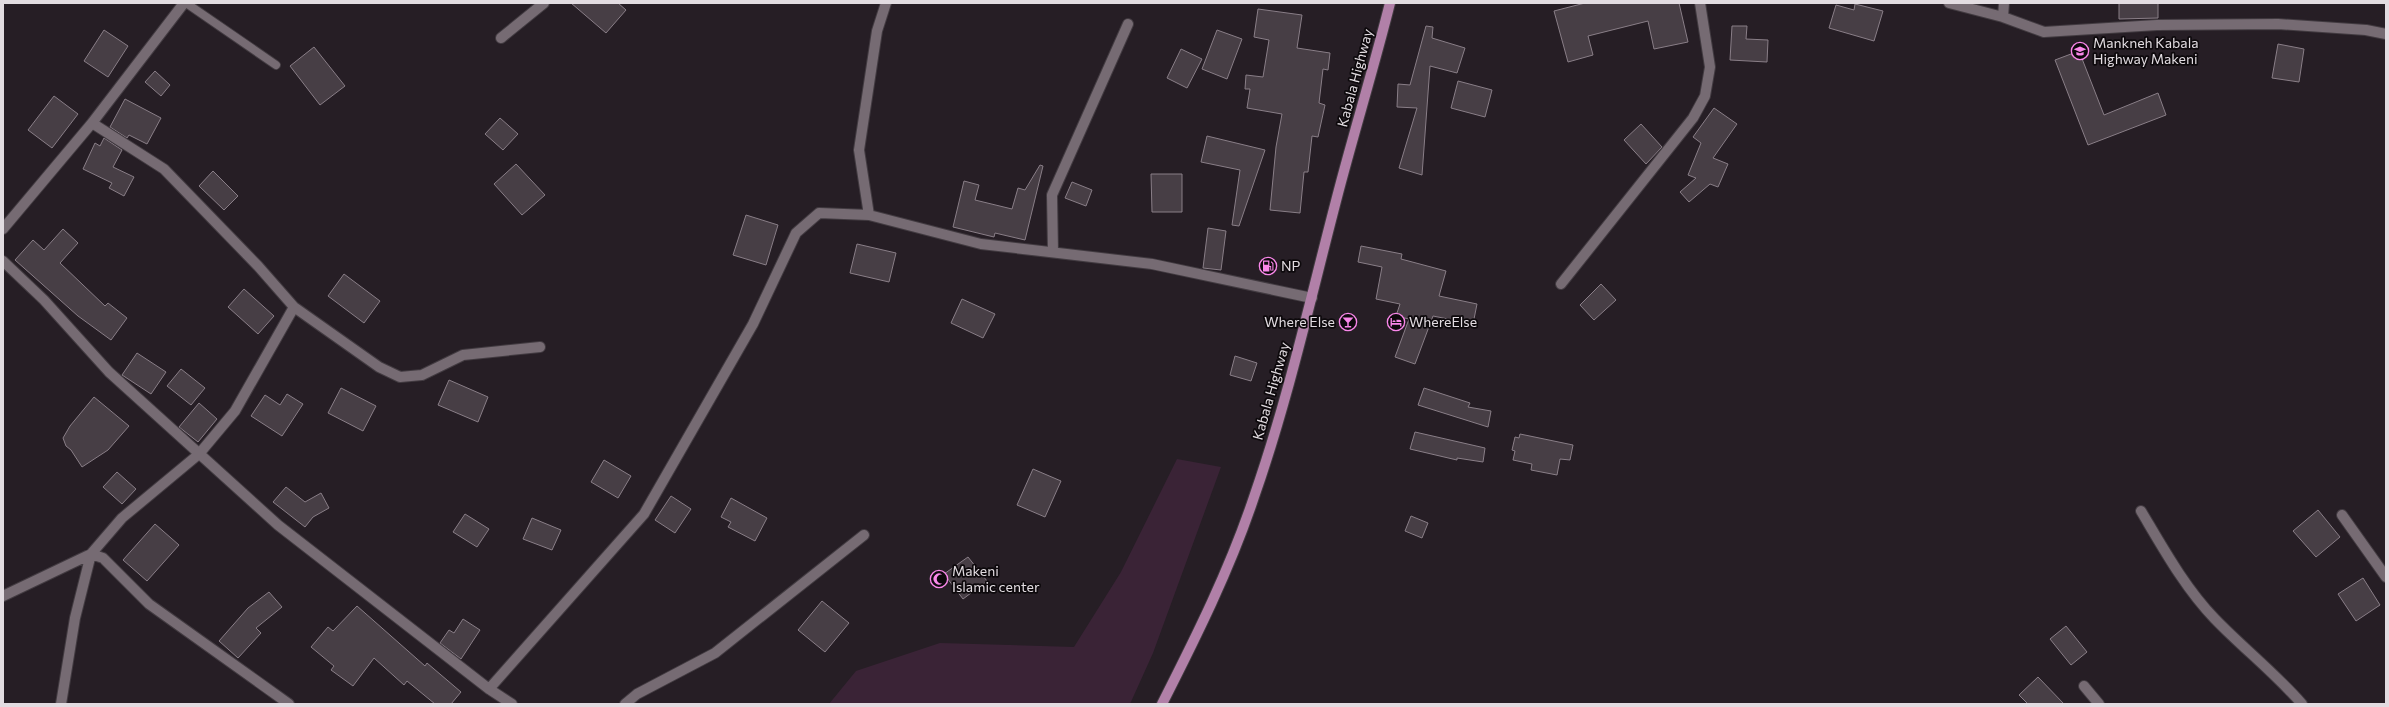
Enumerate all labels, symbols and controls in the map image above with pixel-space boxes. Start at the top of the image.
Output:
street label: Kabala Highway [1333,27,1376,129]
place label: Mankneh Kabala Highway Makeni [2093,34,2199,67]
school or university icon: Mankneh Kabala Highway Makeni [2070,41,2090,61]
fuel station icon: NP [1258,256,1278,276]
place label: NP [1281,257,1301,274]
bar icon: Where Else [1338,312,1358,332]
hotel icon: WhereElse [1386,312,1406,332]
place label: Where Else [1264,313,1335,330]
place label: WhereElse [1409,313,1477,330]
street label: Kabala Highway [1248,340,1293,442]
place label: Makeni Islamic center [952,562,1040,595]
mosque icon: Makeni Islamic center [929,569,949,589]

